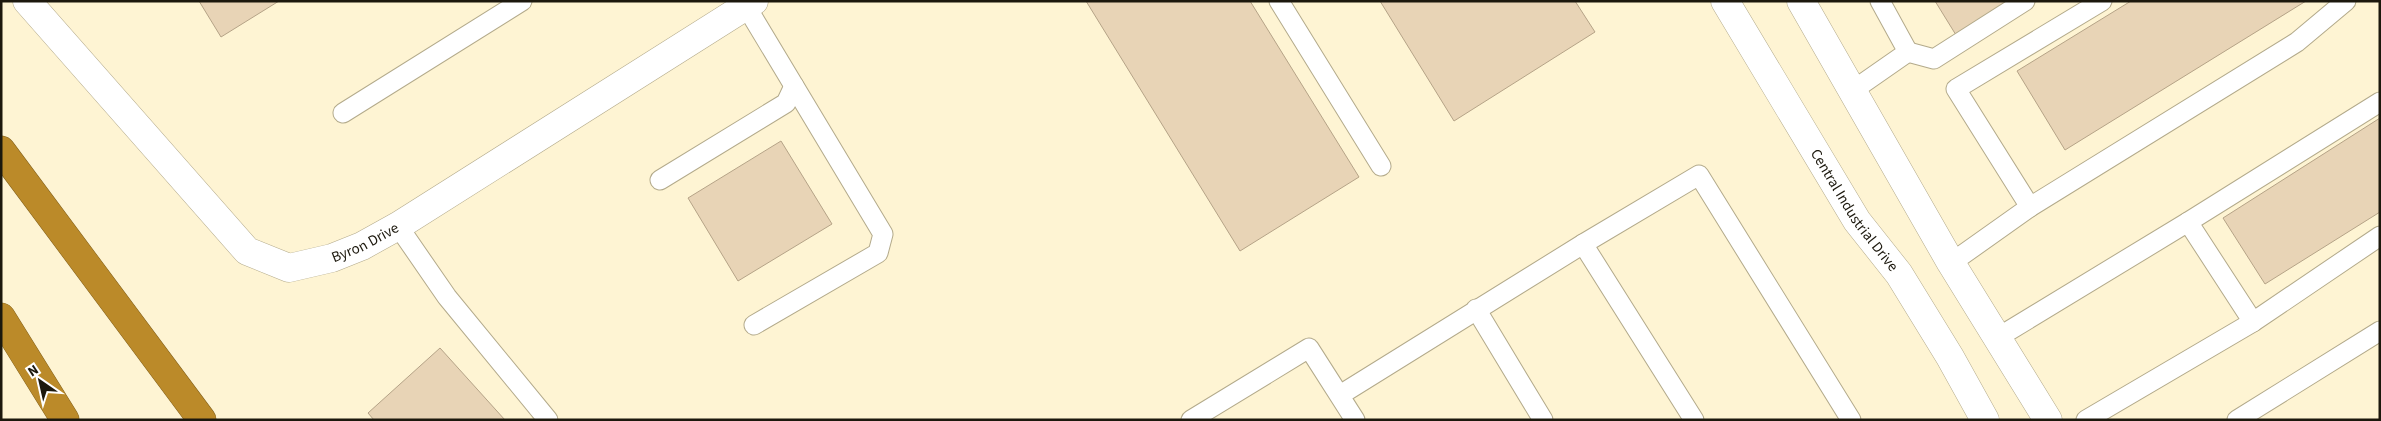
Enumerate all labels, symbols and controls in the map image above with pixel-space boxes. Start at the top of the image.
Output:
street label: Central Industrial Drive [1805,145,1903,276]
street label: Byron Drive [328,218,403,268]
north arrow [15,356,65,406]
text: N [24,360,43,382]

